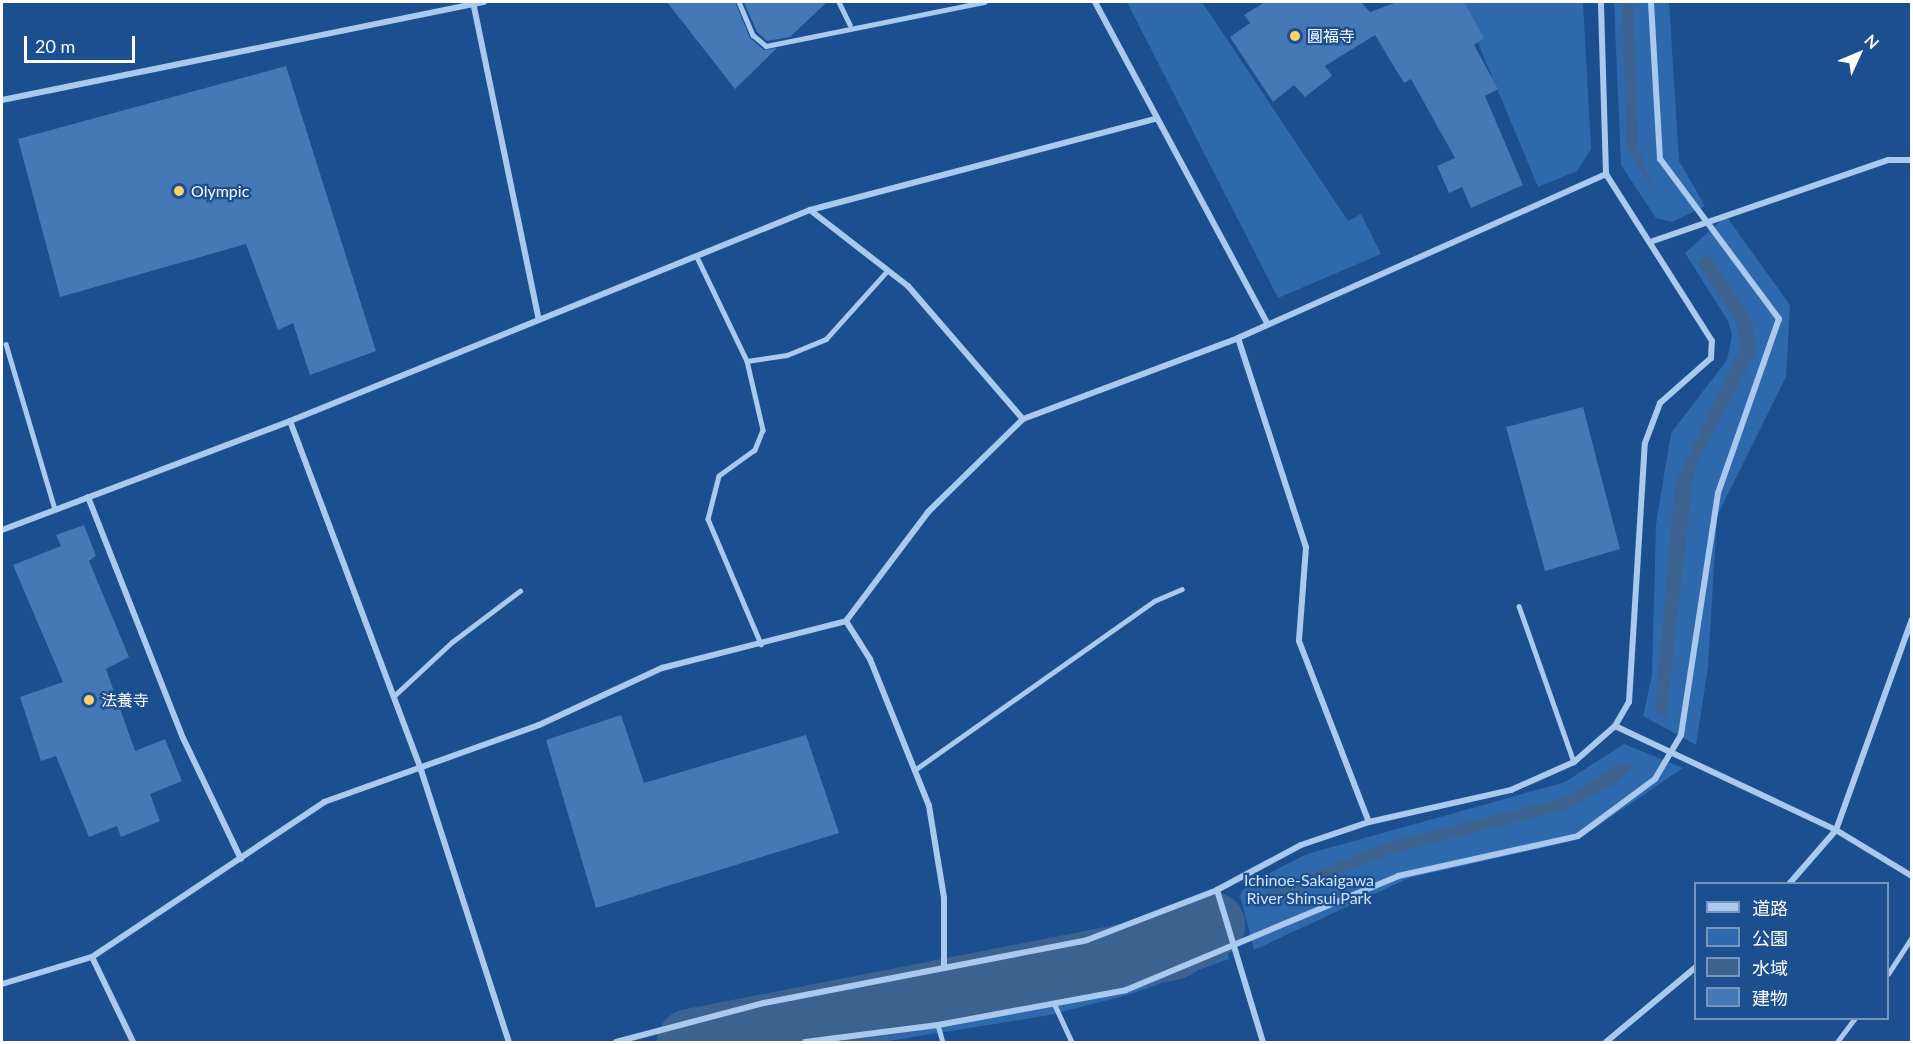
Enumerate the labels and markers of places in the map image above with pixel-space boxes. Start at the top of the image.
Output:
place label: 圓福寺 [1307,26,1355,46]
marker: 圓福寺 [1288,29,1302,43]
place label: Olympic [191,181,249,201]
marker: Olympic [172,184,186,198]
place label: 法養寺 [101,690,149,710]
marker: 法養寺 [82,693,96,707]

